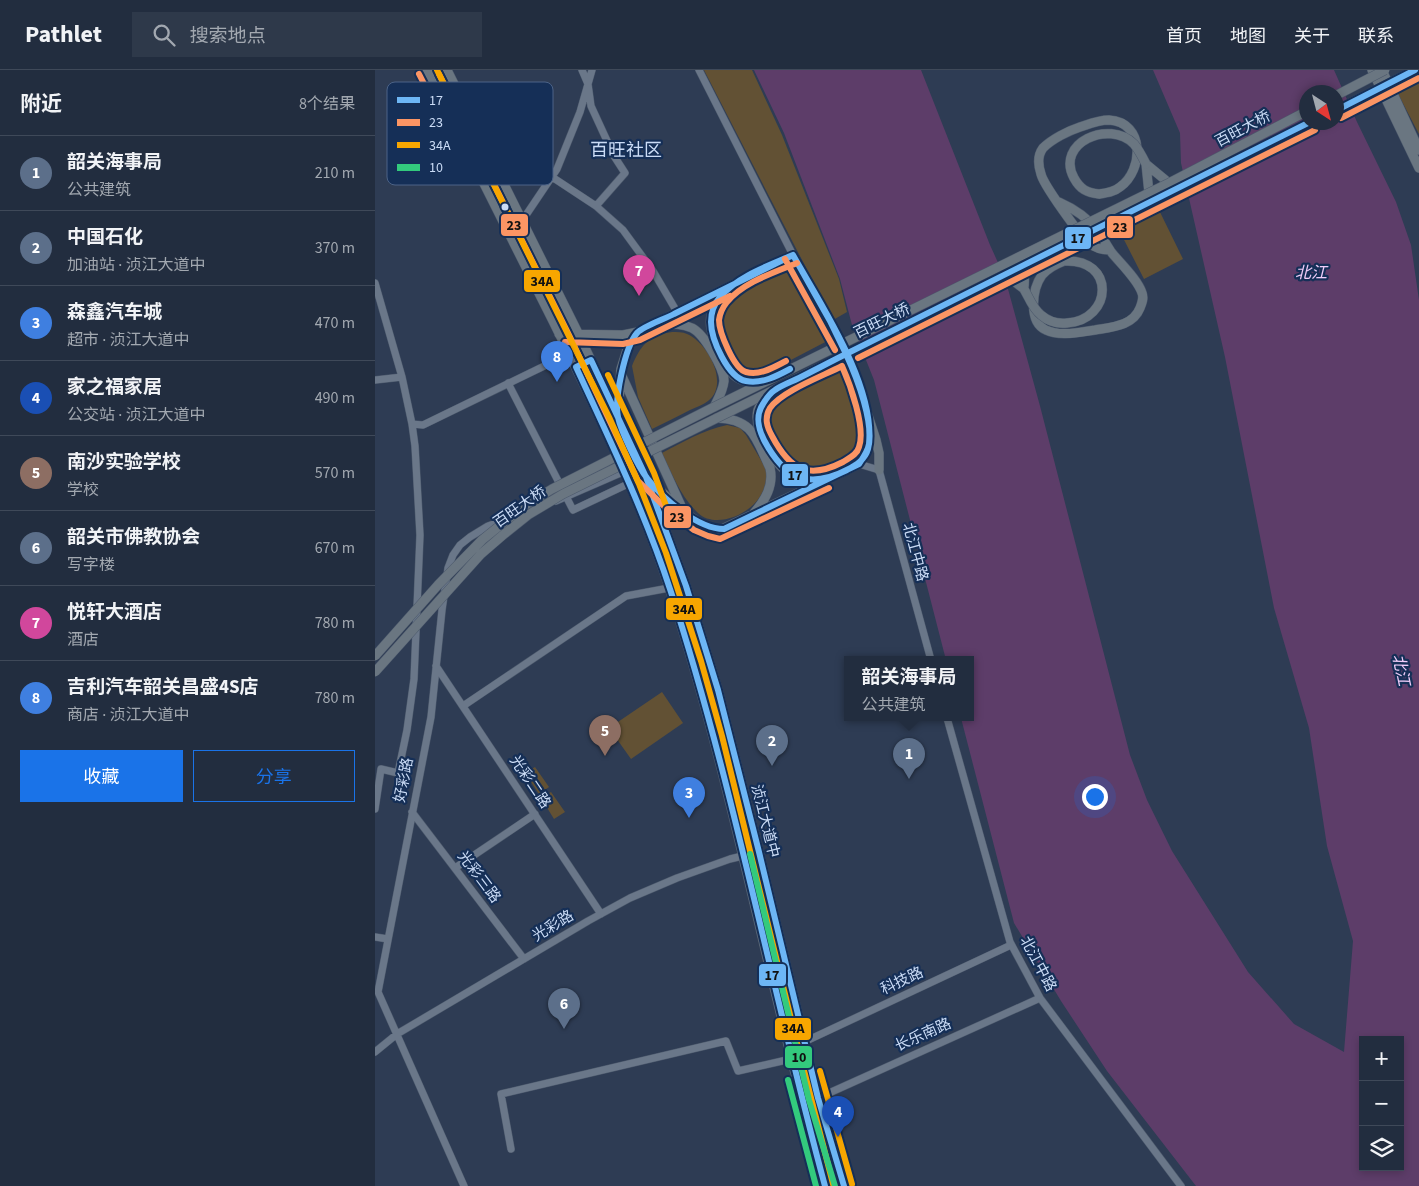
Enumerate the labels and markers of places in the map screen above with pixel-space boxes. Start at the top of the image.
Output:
unlabelled marker [500,202,510,212]
pin: 7 [623,255,655,296]
pin: 8 [541,341,573,382]
pin: 5 [589,715,621,756]
pin: 2 [756,725,788,766]
pin: 1 [893,738,925,779]
pin: 3 [673,777,705,818]
pin: 6 [548,988,580,1029]
pin: 4 [822,1096,854,1137]

